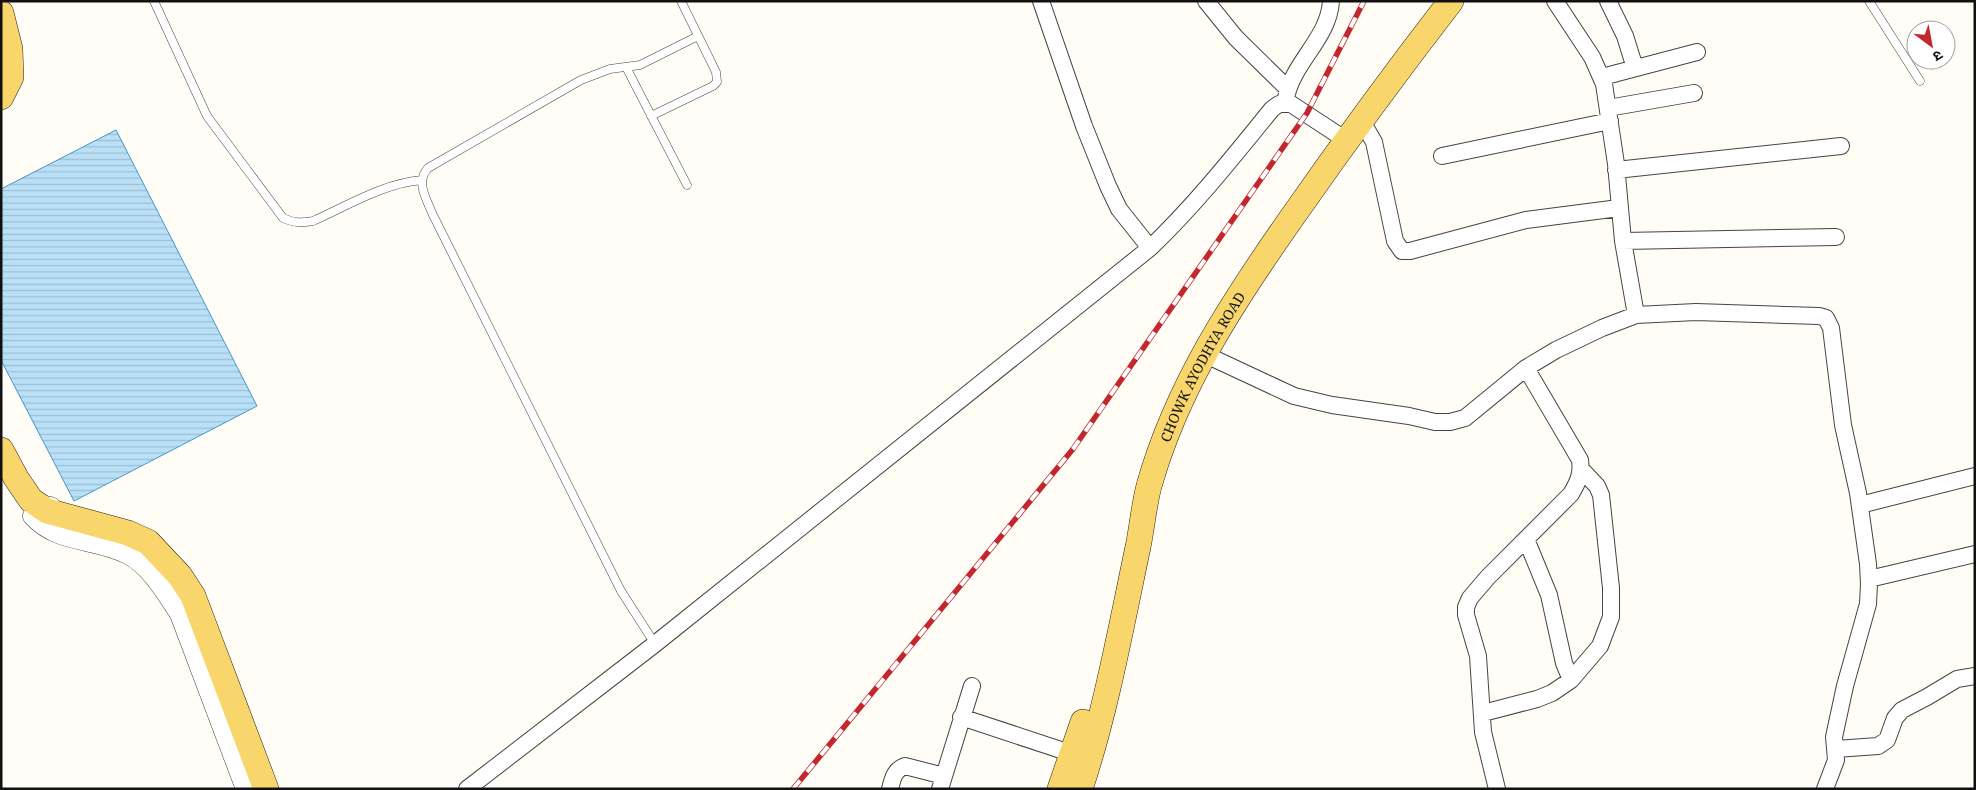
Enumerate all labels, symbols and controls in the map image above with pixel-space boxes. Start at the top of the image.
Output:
north arrow [1906,20,1956,70]
text: उ [1929,46,1947,67]
street label: CHOWK AYODHYA ROAD [1155,288,1249,444]

